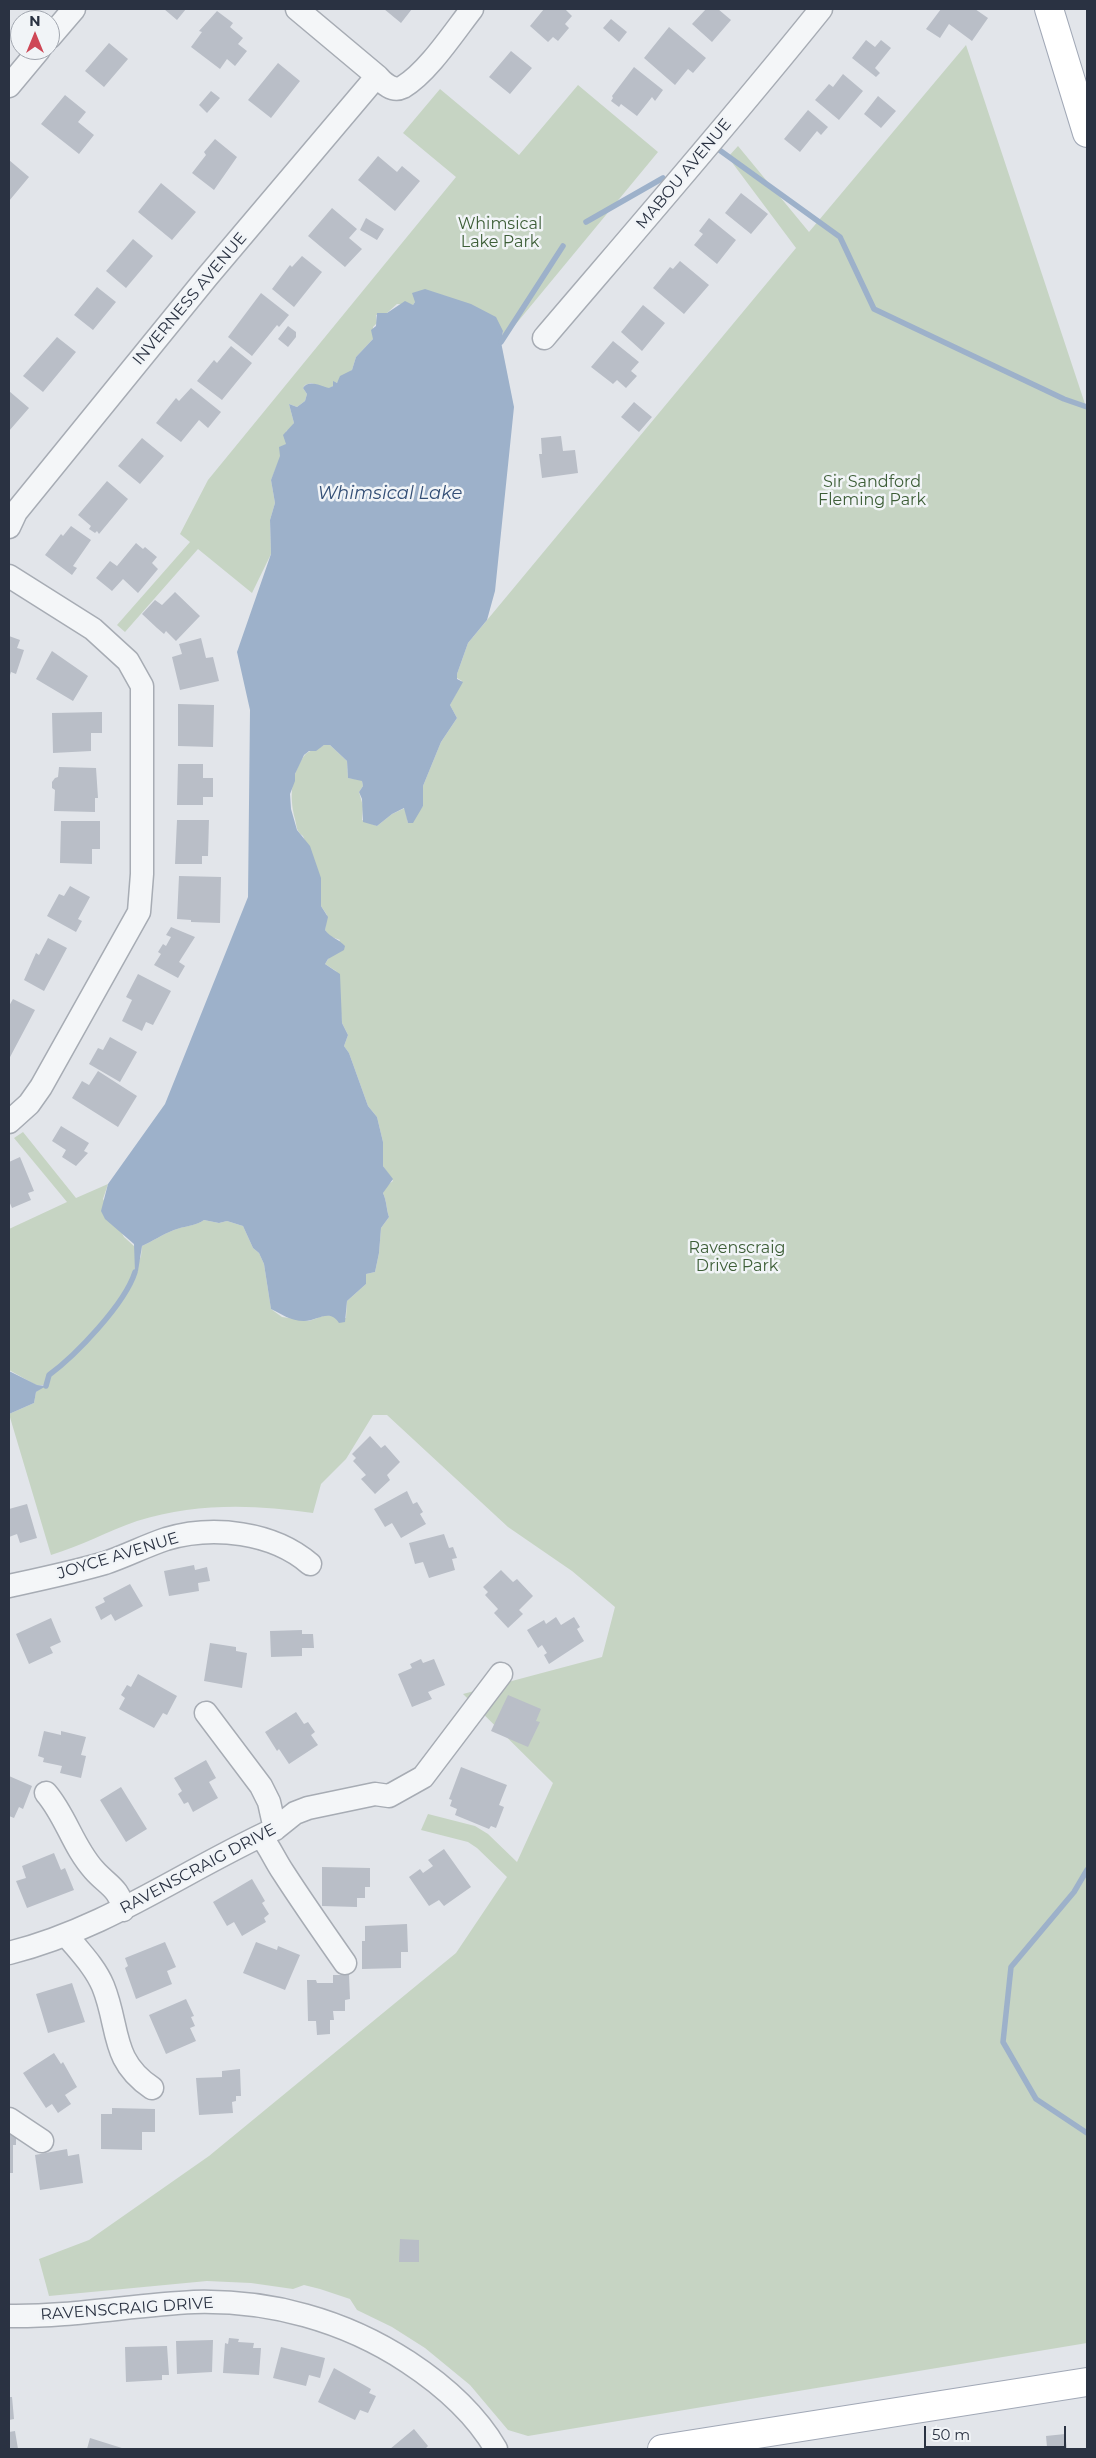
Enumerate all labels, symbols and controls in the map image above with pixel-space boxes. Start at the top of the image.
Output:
north arrow [10,10,60,60]
text: N [29,12,41,30]
street label: MABOU AVENUE [632,115,736,233]
park label: Whimsical Lake Park [458,214,542,252]
street label: INVERNESS AVENUE [129,229,251,369]
park label: Sir Sandford Fleming Park [818,472,926,510]
water label: Whimsical Lake [318,483,462,505]
park label: Ravenscraig Drive Park [689,1238,785,1276]
street label: JOYCE AVENUE [55,1528,181,1584]
street label: RAVENSCRAIG DRIVE [117,1820,279,1918]
street label: RAVENSCRAIG DRIVE [40,2293,214,2325]
scale bar [926,2416,1068,2448]
text: 50 m [932,2425,970,2444]

